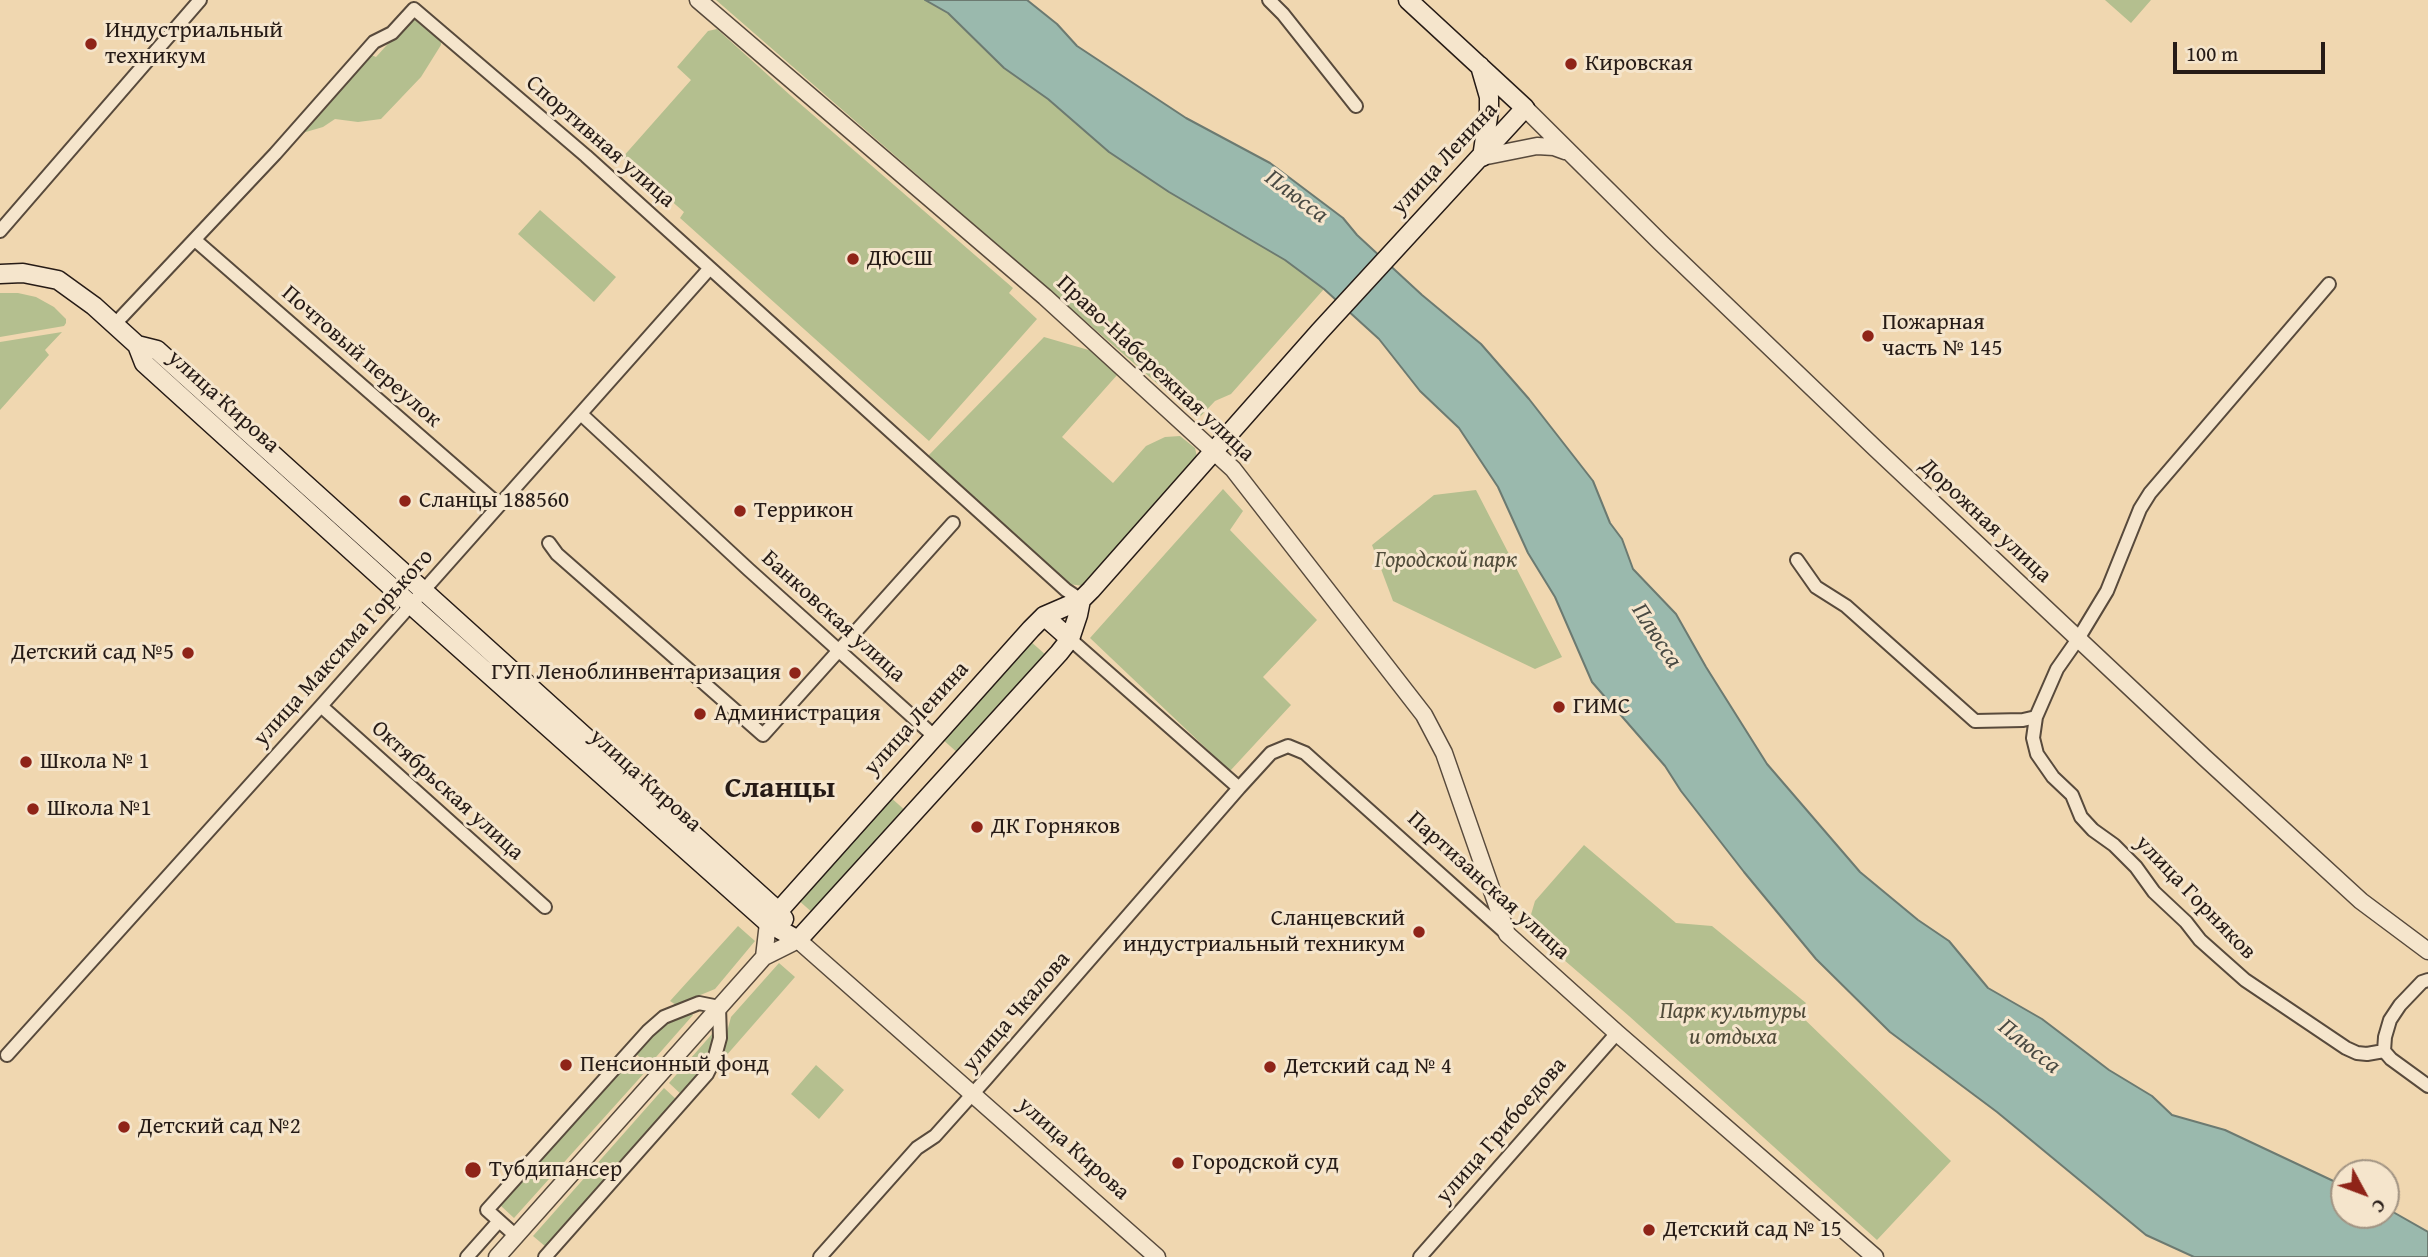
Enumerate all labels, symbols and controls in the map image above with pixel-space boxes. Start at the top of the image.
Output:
place label: Индустриальный техникум [105,17,283,71]
scale bar [2176,28,2328,72]
marker: Индустриальный техникум [83,36,99,52]
text: 100 m [2186,38,2238,69]
place label: Кировская [1585,50,1693,78]
marker: Кировская [1563,56,1579,72]
street label: Спортивная улица [520,70,680,214]
street label: улица Ленина [1386,97,1504,221]
water label: Плюсса [1259,164,1333,230]
place label: ДЮСШ [867,245,933,273]
marker: ДЮСШ [845,251,861,267]
street label: Право-Набережная улица [1050,270,1260,468]
street label: Почтовый переулок [275,280,447,434]
place label: Пожарная часть № 145 [1882,309,2002,363]
marker: Пожарная часть № 145 [1860,328,1876,344]
street label: улица Кирова [161,344,285,460]
street label: Дорожная улица [1913,453,2057,589]
place label: Сланцы 188560 [419,487,569,515]
marker: Сланцы 188560 [397,493,413,509]
place label: Террикон [754,497,853,525]
marker: Террикон [732,503,748,519]
street label: улица Максима Горького [248,544,440,752]
street label: Банковская улица [755,545,911,689]
park label: Городской парк [1375,547,1517,575]
water label: Плюсса [1624,598,1688,674]
place label: Детский сад №5 [11,639,174,667]
marker: Детский сад №5 [180,645,196,661]
street label: улица Ленина [859,656,975,782]
place label: ГУП Леноблинвентаризация [491,659,781,687]
marker: ГУП Леноблинвентаризация [787,665,803,681]
place label: ГИМС [1573,693,1630,721]
marker: ГИМС [1551,699,1567,715]
place label: Администрация [714,700,881,728]
marker: Администрация [692,706,708,722]
street label: Октябрьская улица [365,715,529,867]
street label: улица Кирова [583,723,707,839]
place label: Школа № 1 [40,748,150,776]
marker: Школа № 1 [18,754,34,770]
district label: Сланцы [725,771,835,807]
place label: Школа №1 [47,795,151,823]
marker: Школа №1 [25,801,41,817]
street label: Партизанская улица [1401,806,1575,966]
place label: ДК Горняков [991,813,1120,841]
marker: ДК Горняков [969,819,985,835]
street label: улица Горняков [2129,830,2261,966]
place label: Сланцевский индустриальный техникум [1123,905,1405,959]
marker: Сланцевский индустриальный техникум [1411,924,1427,940]
street label: улица Чкалова [957,946,1077,1078]
park label: Парк культуры и отдыха [1659,998,1807,1052]
water label: Плюсса [1992,1013,2066,1081]
place label: Пенсионный фонд [580,1051,769,1079]
street label: улица Грибоедова [1431,1052,1573,1210]
place label: Детский сад № 4 [1284,1053,1452,1081]
marker: Пенсионный фонд [558,1057,574,1073]
marker: Детский сад № 4 [1262,1059,1278,1075]
street label: улица Кирова [1011,1091,1135,1207]
place label: Детский сад №2 [138,1113,301,1141]
marker: Детский сад №2 [116,1119,132,1135]
place label: Городской суд [1192,1149,1339,1177]
marker: Городской суд [1170,1155,1186,1171]
place label: Тубдипансер [489,1156,622,1184]
north arrow [2330,1159,2400,1229]
marker: Тубдипансер [463,1160,483,1180]
text: С [2365,1193,2393,1220]
place label: Детский сад № 15 [1663,1216,1842,1244]
marker: Детский сад № 15 [1641,1222,1657,1238]

